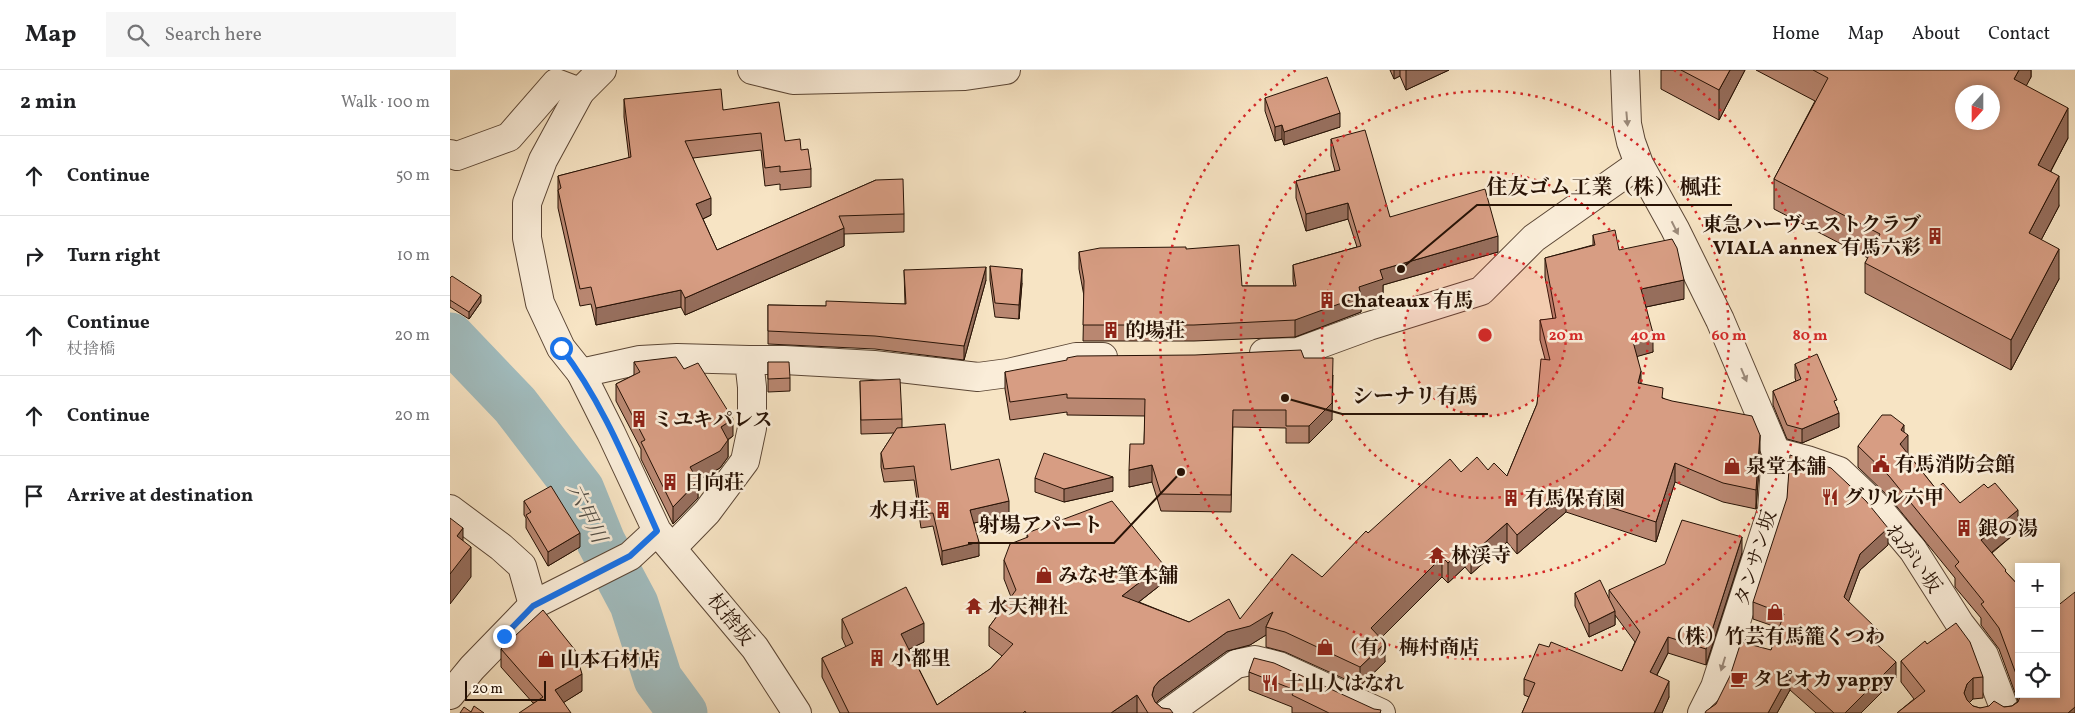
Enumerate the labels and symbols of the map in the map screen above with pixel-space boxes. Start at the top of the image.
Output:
north arrow [1955,85,2000,130]
one-way arrow [1623,111,1631,127]
callout: 住友ゴム工業（株） 楓荘 [1477,169,1732,205]
text: 住友ゴム工業（株） 楓荘 [1486,174,1722,203]
place label: 東急ハーヴェストクラブ VIALA annex 有馬六彩 [1702,212,1921,263]
one-way arrow [1671,221,1679,236]
building icon: 東急ハーヴェストクラブ VIALA annex 有馬六彩 [1925,226,1945,246]
place label: Chateaux 有馬 [1341,288,1474,316]
building icon: Chateaux 有馬 [1317,290,1337,310]
place label: 的場荘 [1125,318,1185,346]
building icon: 的場荘 [1101,320,1121,340]
centre of rings [1476,326,1494,344]
text: 20 m [1549,326,1584,347]
text: 40 m [1630,326,1666,347]
text: 60 m [1712,326,1747,347]
text: 80 m [1793,326,1828,347]
route start [550,337,573,360]
one-way arrow [1741,368,1749,382]
callout: シーナリ有馬 [1342,378,1488,414]
text: シーナリ有馬 [1352,383,1478,412]
place label: ミユキパレス [653,407,772,435]
building icon: ミユキパレス [629,409,649,429]
place label: 有馬消防会館 [1895,452,2015,480]
place label: 泉堂本舗 [1746,454,1826,482]
public building icon: 有馬消防会館 [1871,454,1891,474]
shop icon: 泉堂本舗 [1722,456,1742,476]
place label: 日向荘 [684,470,744,498]
building icon: 日向荘 [660,472,680,492]
water label: 六甲川 [559,479,613,550]
place label: グリル六甲 [1844,485,1944,513]
place label: 有馬保育園 [1525,486,1625,514]
restaurant icon: グリル六甲 [1820,487,1840,507]
building icon: 有馬保育園 [1501,488,1521,508]
place label: 水月荘 [869,498,929,526]
building icon: 水月荘 [933,500,953,520]
callout: 射場アパート [968,507,1114,543]
street label: タンサン坂 [1729,507,1785,610]
text: 射場アパート [979,512,1103,541]
place label: 銀の湯 [1978,516,2038,544]
building icon: 銀の湯 [1954,518,1974,538]
street label: ねがい坂 [1878,519,1947,600]
place label: 林渓寺 [1451,543,1511,571]
temple icon: 林渓寺 [1427,545,1447,565]
place label: みなせ筆本舗 [1058,563,1178,591]
shop icon: みなせ筆本舗 [1034,565,1054,585]
street label: 杖捨坂 [700,588,759,652]
place label: 水天神社 [988,594,1068,622]
temple icon: 水天神社 [964,596,984,616]
shop icon: （株）竹芸有馬籠くつわ [1765,602,1785,622]
place label: （株）竹芸有馬籠くつわ [1665,624,1885,652]
route end [493,625,516,648]
place label: （有）梅村商店 [1339,635,1479,663]
shop icon: （有）梅村商店 [1315,637,1335,657]
place label: 小都里 [891,646,951,674]
place label: 山本石材店 [560,647,660,675]
building icon: 小都里 [867,648,887,668]
shop icon: 山本石材店 [536,649,556,669]
one-way arrow [1718,656,1726,671]
place label: タピオカ yappy [1753,667,1894,695]
cafe icon: タピオカ yappy [1729,669,1749,689]
place label: 土山人はなれ [1284,671,1404,699]
restaurant icon: 土山人はなれ [1260,673,1280,693]
scale bar [465,678,546,701]

